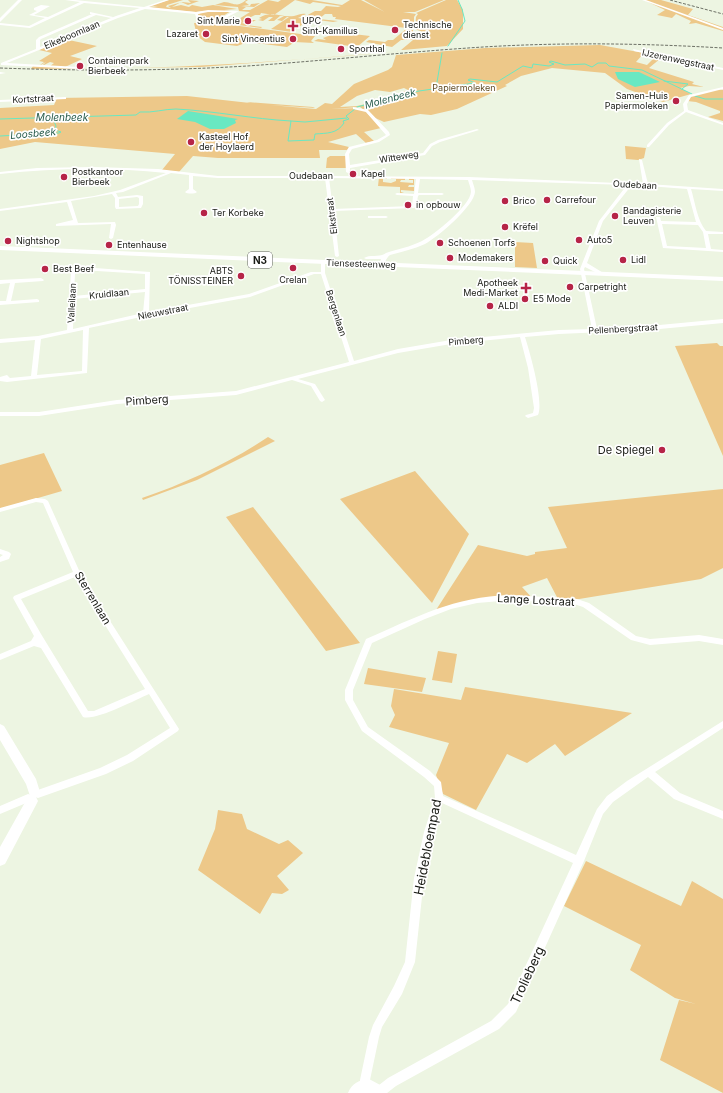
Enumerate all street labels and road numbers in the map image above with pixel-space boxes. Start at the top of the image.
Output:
street label: Eikeboomlaan [42,18,101,51]
street label: IJzerenwegstraat [641,46,715,73]
street label: Kortstraat [12,92,54,105]
street label: Witteweg [378,148,419,165]
street label: Oudebaan [289,170,333,181]
street label: Oudebaan [613,178,657,191]
street label: Eikstraat [324,197,339,235]
road number: N3 [248,252,272,268]
street label: Tiensesteenweg [326,257,396,270]
street label: Valleilaan [65,283,78,323]
street label: Kruidlaan [88,286,129,301]
street label: Bergenlaan [324,288,349,337]
street label: Nieuwstraat [137,301,189,322]
street label: Pellenbergstraat [588,321,658,336]
street label: Pimberg [448,333,484,348]
street label: Pimberg [125,392,169,408]
street label: Sterrenlaan [72,569,114,627]
street label: Lange Lostraat [497,591,575,609]
street label: Heidebloempad [410,798,444,896]
street label: Trolieberg [507,943,547,1007]

